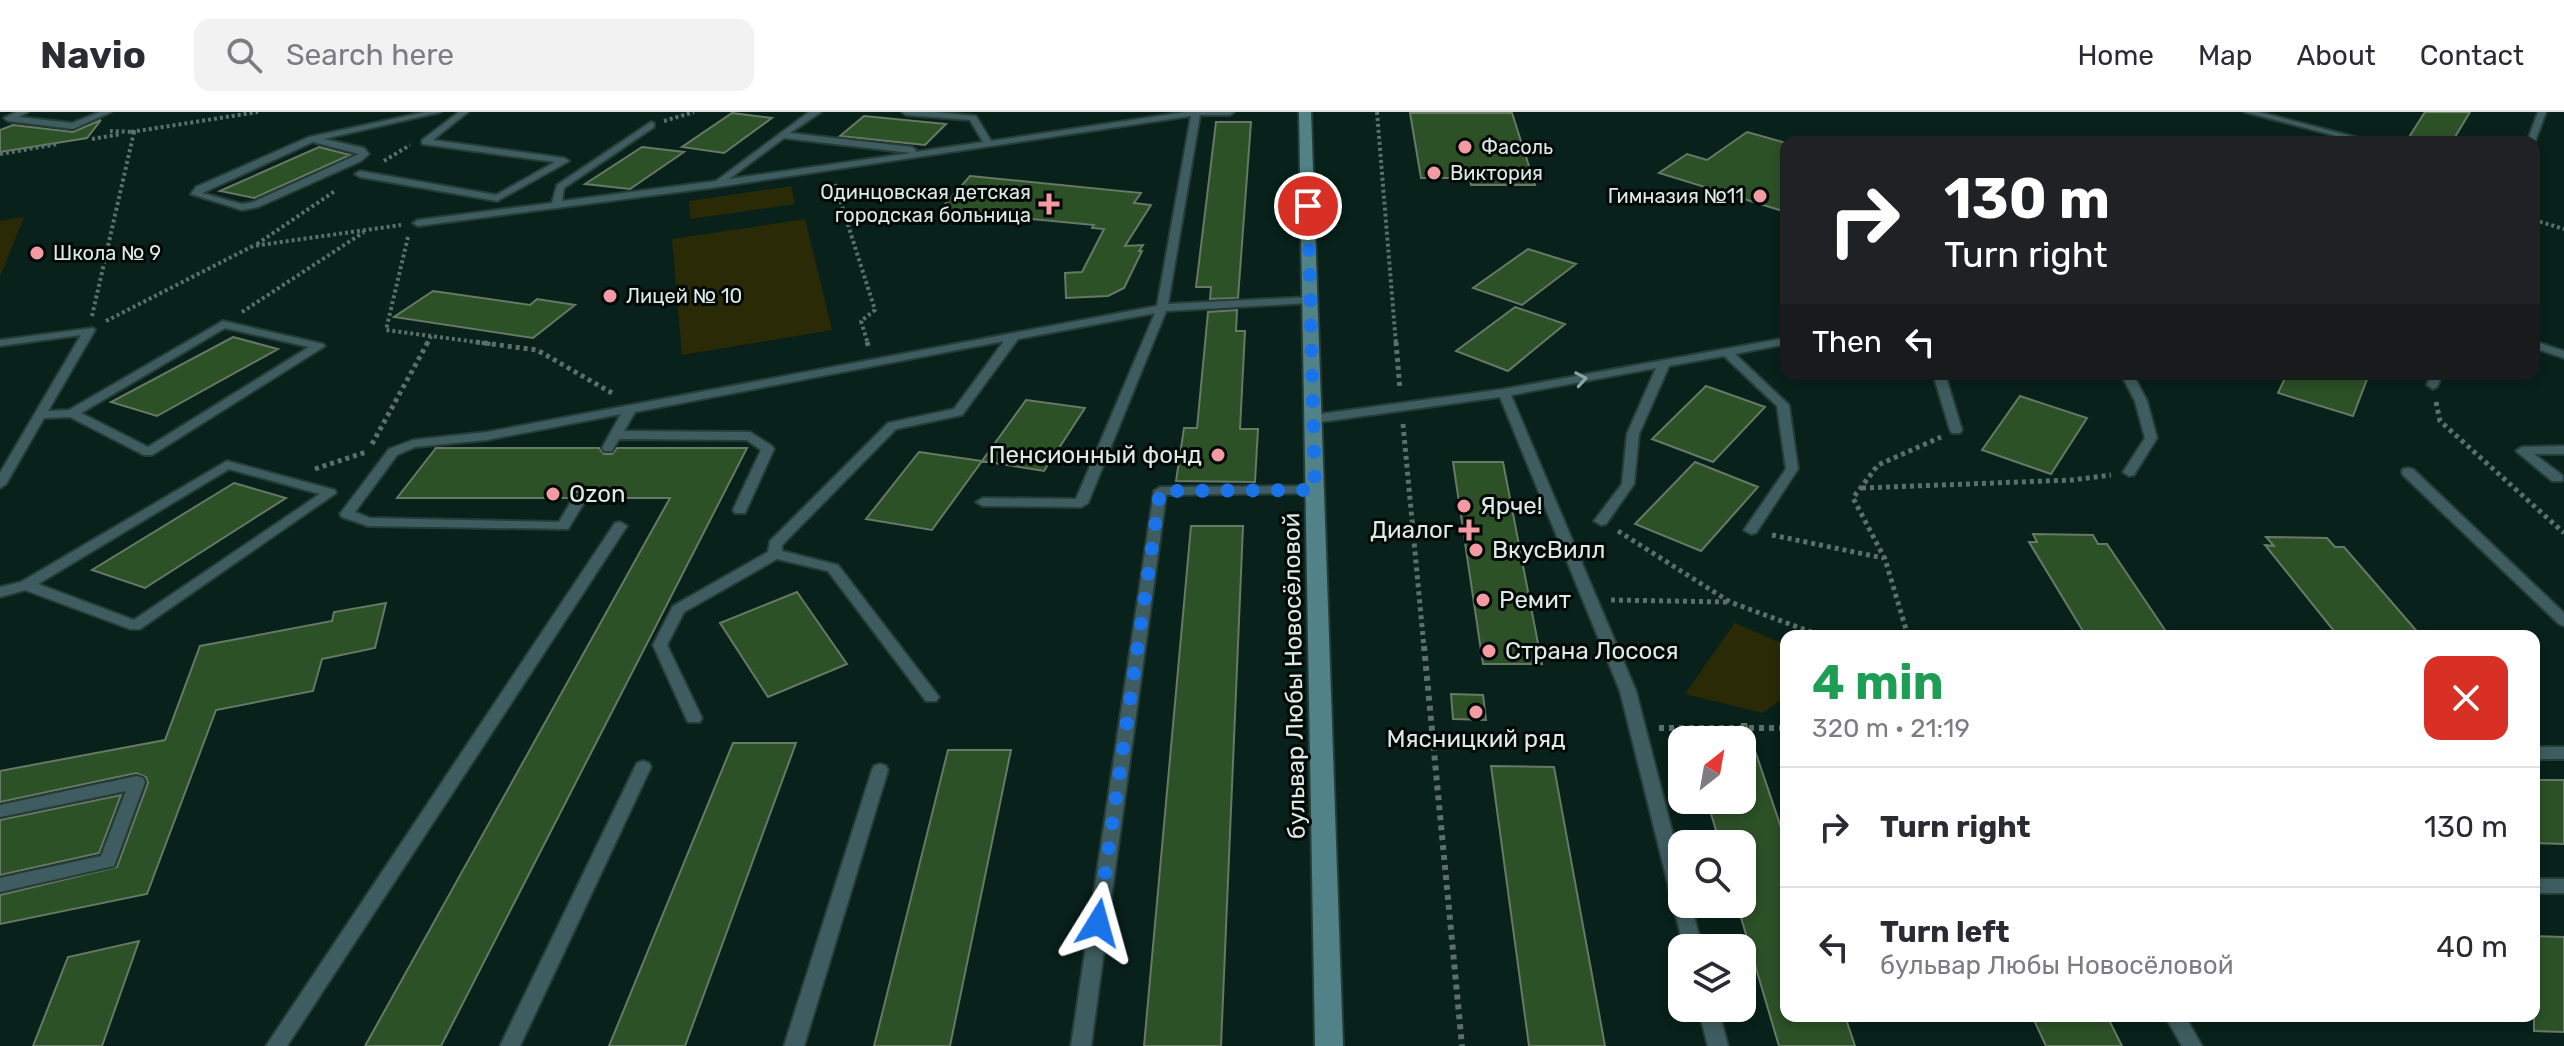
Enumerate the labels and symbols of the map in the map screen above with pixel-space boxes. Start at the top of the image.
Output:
place label: Фасоль [1481,135,1553,159]
marker: Фасоль [1456,138,1474,156]
place label: Виктория [1450,161,1543,185]
marker: Виктория [1425,164,1443,182]
pin [1274,172,1342,240]
place label: Одинцовская детская городская больница [820,180,1031,227]
place label: Гимназия №11 [1608,184,1744,208]
marker: Гимназия №11 [1751,187,1769,205]
marker: Одинцовская детская городская больница [1038,193,1060,215]
place label: Школа № 9 [53,241,161,265]
marker: Школа № 9 [28,244,46,262]
place label: Лицей № 10 [626,284,742,308]
marker: Лицей № 10 [601,287,619,305]
one-way arrow [1574,372,1588,389]
place label: Пенсионный фонд [988,441,1202,469]
marker: Пенсионный фонд [1209,446,1227,464]
place label: Ozon [569,480,626,508]
marker: Ozon [544,485,562,503]
place label: Ярче! [1480,492,1543,520]
marker: Ярче! [1455,497,1473,515]
street label: бульвар Любы Новосёловой [1277,513,1311,839]
place label: Диалог [1370,516,1454,544]
marker: Диалог [1460,521,1478,539]
place label: ВкусВилл [1492,536,1605,564]
marker: ВкусВилл [1467,541,1485,559]
place label: Ремит [1499,586,1571,614]
marker: Ремит [1474,591,1492,609]
place label: Страна Лосося [1505,637,1679,665]
marker: Страна Лосося [1480,642,1498,660]
marker: Мясницкий ряд [1467,703,1485,721]
place label: Мясницкий ряд [1386,725,1566,753]
north arrow [1668,726,1756,814]
position arrow [1056,881,1140,965]

